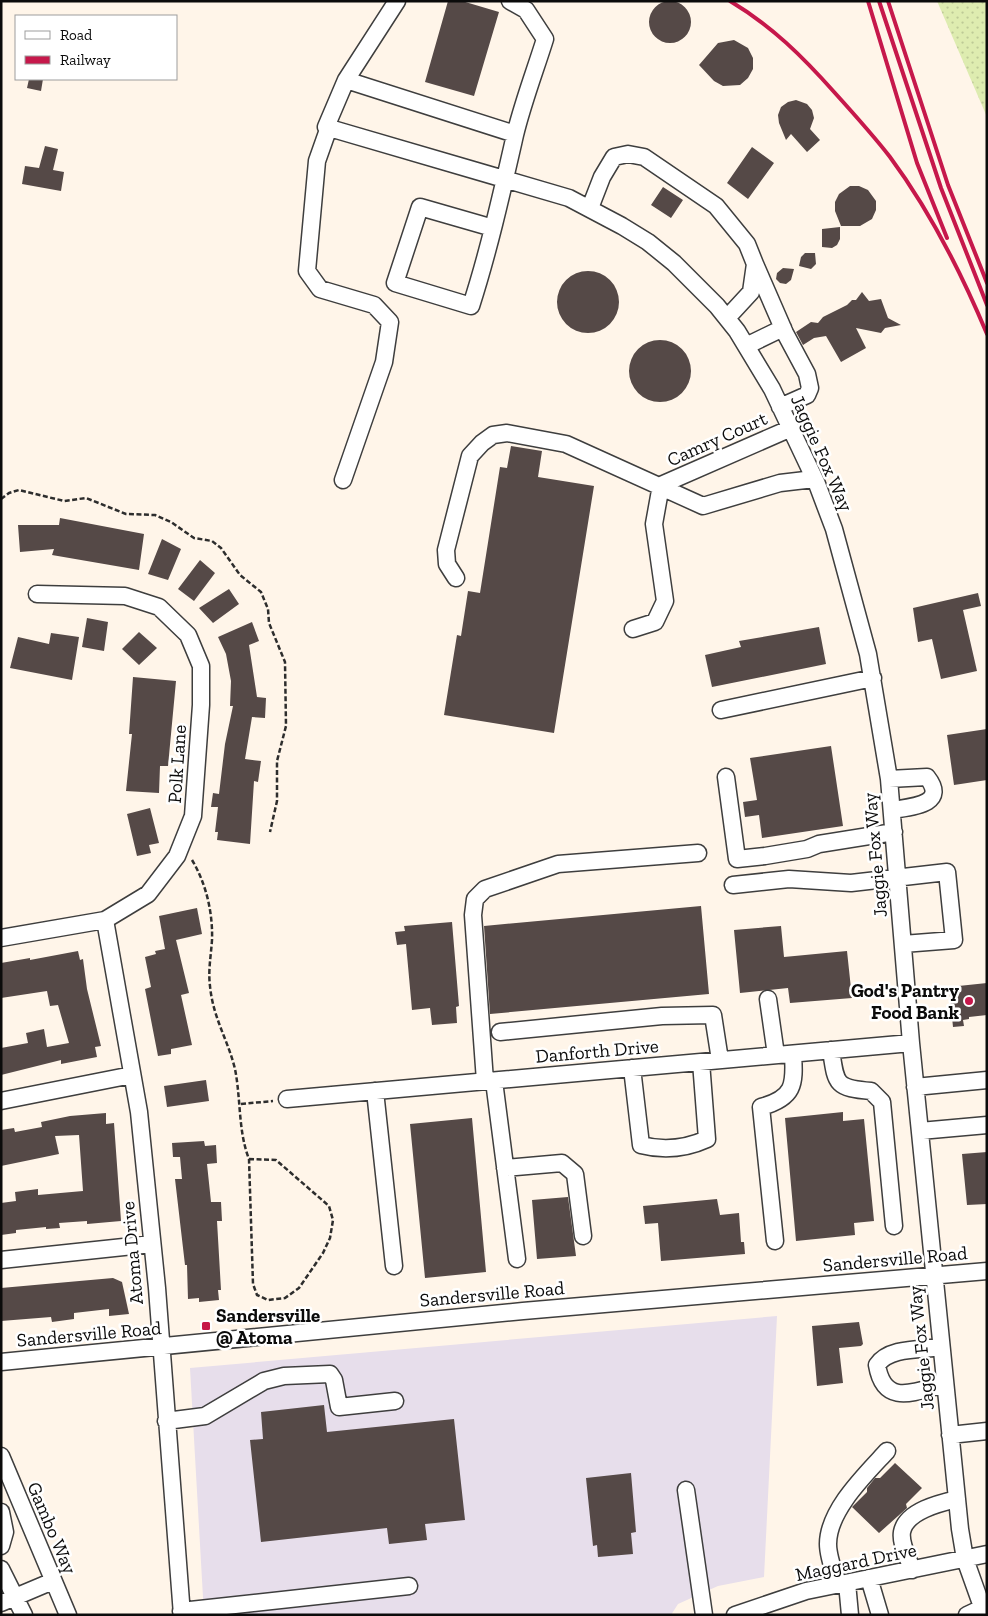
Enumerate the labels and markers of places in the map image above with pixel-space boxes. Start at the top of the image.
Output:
place label: God's Pantry Food Bank [851,979,959,1024]
marker: God's Pantry Food Bank [963,995,975,1007]
place label: Sandersville @ Atoma [216,1304,320,1349]
marker: Sandersville @ Atoma [200,1320,212,1332]

